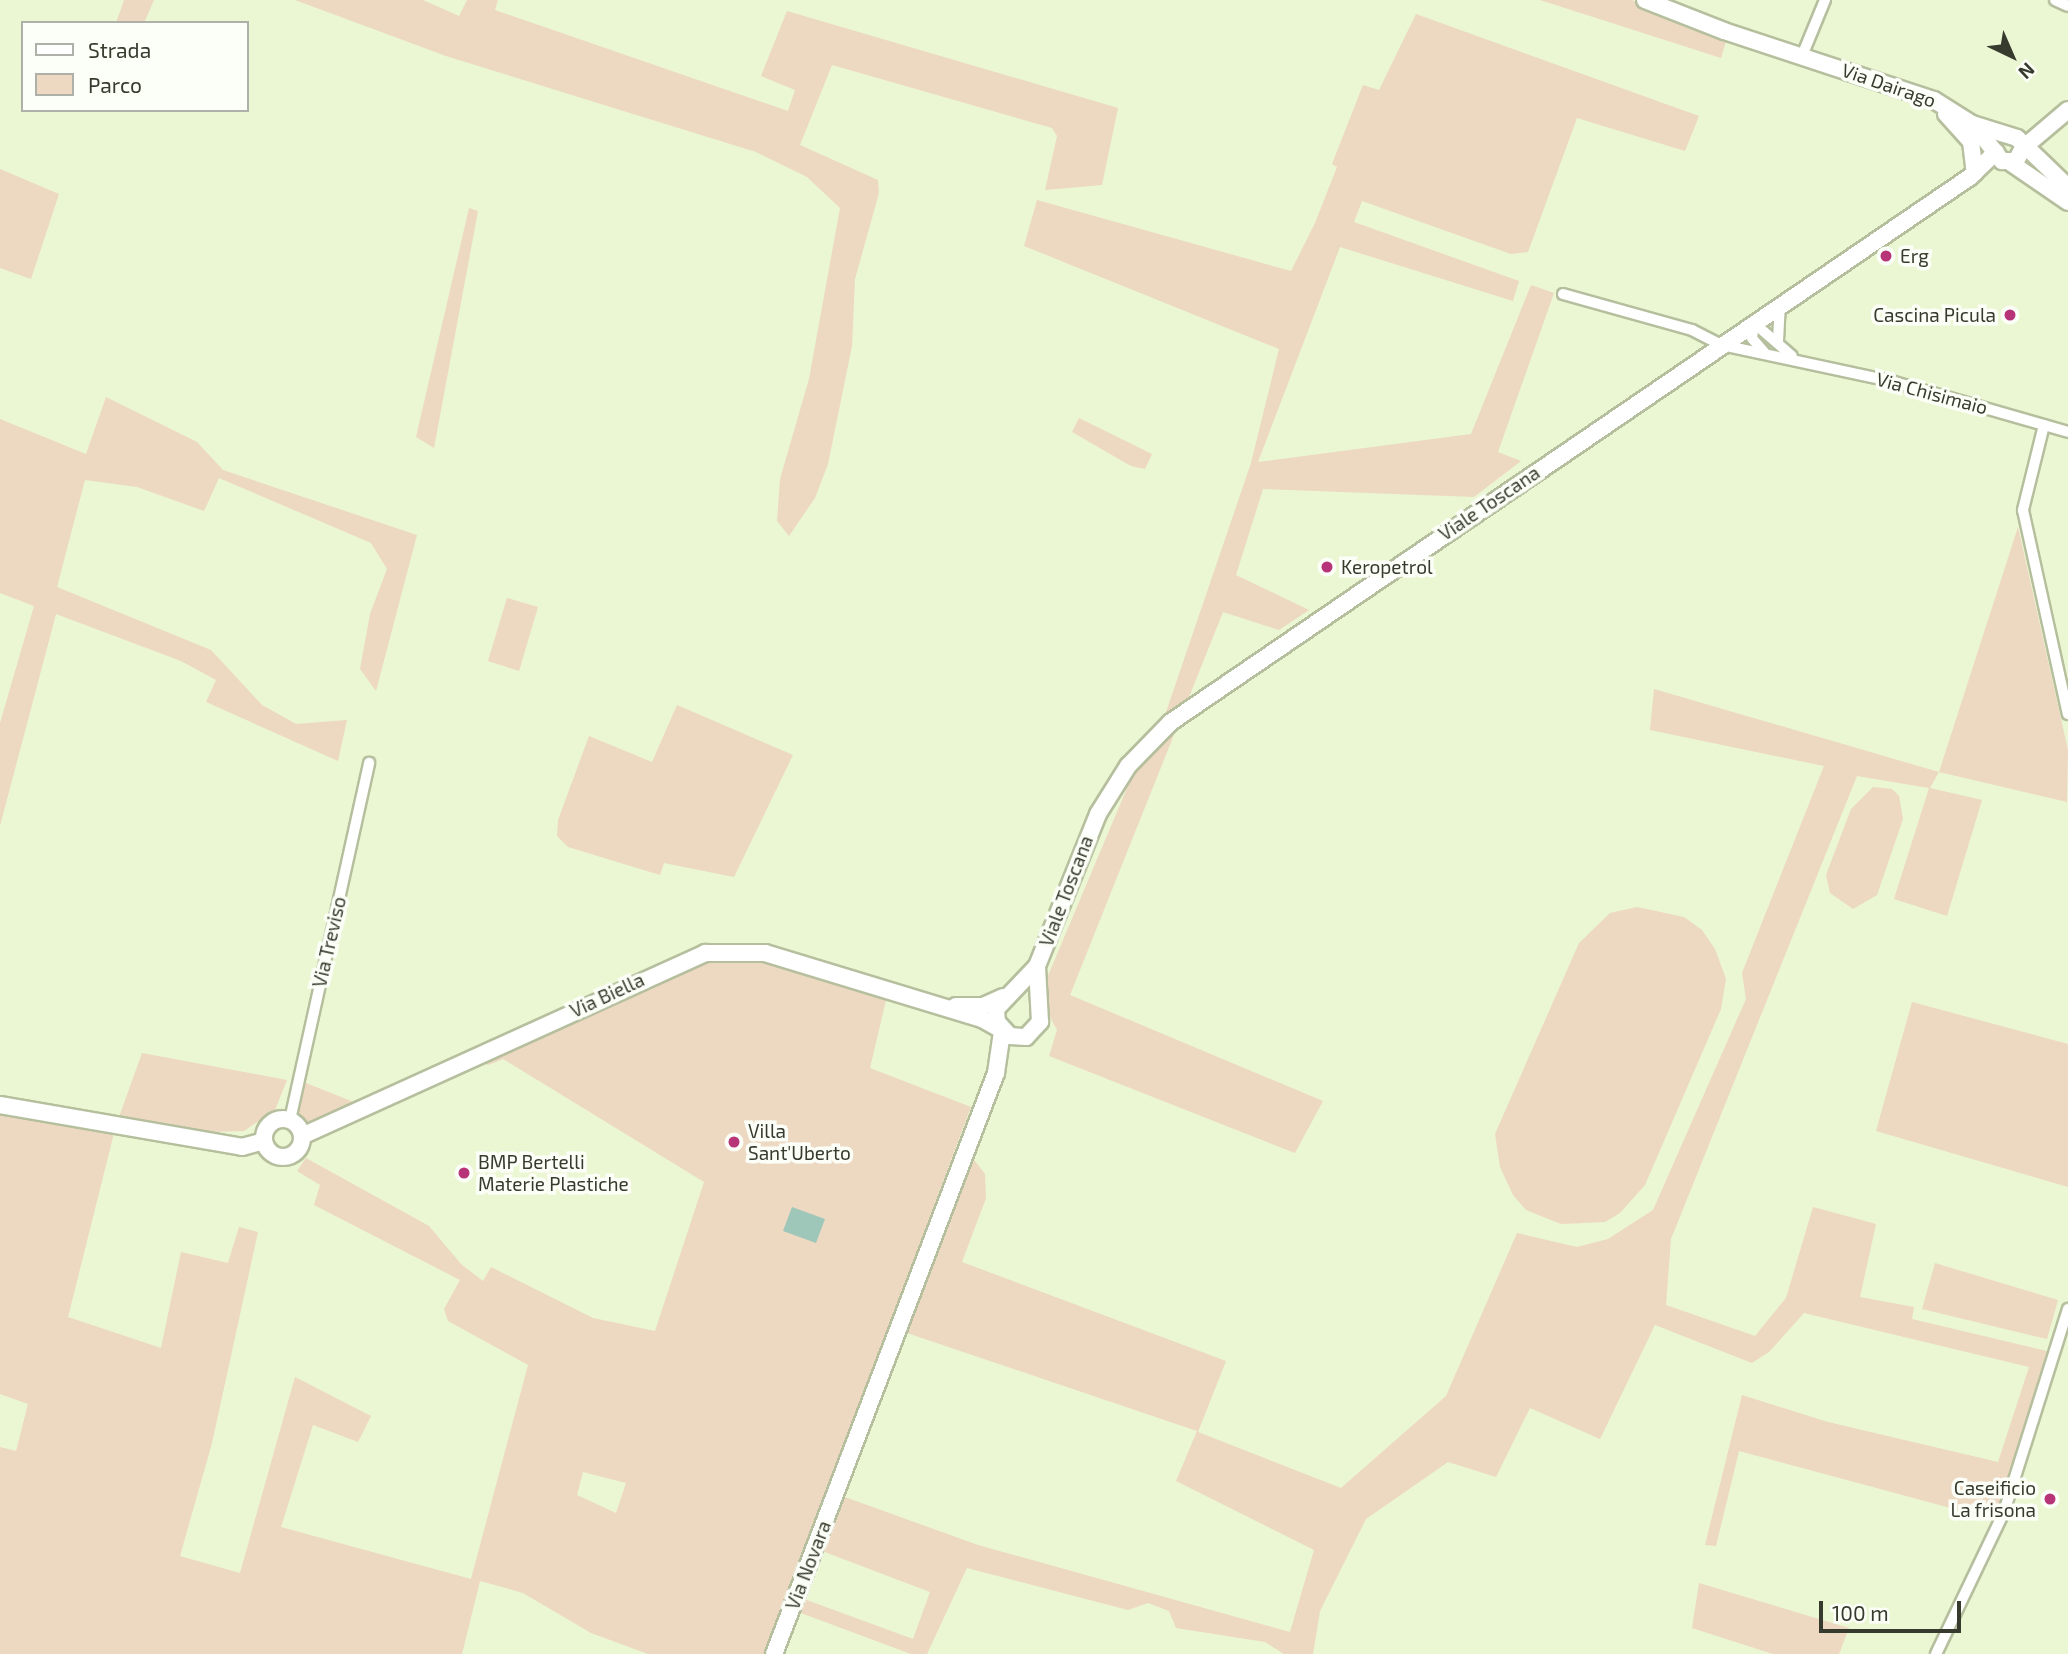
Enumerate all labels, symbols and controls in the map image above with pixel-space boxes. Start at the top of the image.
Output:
legend [21,21,248,112]
north arrow [1977,21,2047,91]
text: Strada [88,37,151,62]
street label: Via Dairago [1839,58,1939,112]
text: N [2014,58,2040,85]
text: Parco [88,72,142,97]
place label: Erg [1900,245,1929,267]
marker: Erg [1878,248,1894,264]
place label: Cascina Picula [1873,304,1996,326]
marker: Cascina Picula [2002,307,2018,323]
street label: Via Chisimaio [1874,367,1990,419]
street label: Viale Toscana [1434,461,1544,545]
place label: Keropetrol [1341,556,1433,578]
marker: Keropetrol [1319,559,1335,575]
street label: Viale Toscana [1034,832,1098,950]
street label: Via Treviso [307,894,351,990]
street label: Via Biella [566,968,648,1022]
place label: Villa Sant'Uberto [748,1120,851,1164]
marker: Villa Sant'Uberto [726,1134,742,1150]
place label: BMP Bertelli Materie Plastiche [478,1151,629,1195]
marker: BMP Bertelli Materie Plastiche [456,1165,472,1181]
place label: Caseificio La frisona [1950,1477,2036,1521]
marker: Caseificio La frisona [2042,1491,2058,1507]
street label: Via Novara [781,1517,835,1613]
scale bar [1823,1588,1965,1632]
text: 100 m [1832,1600,1889,1625]

